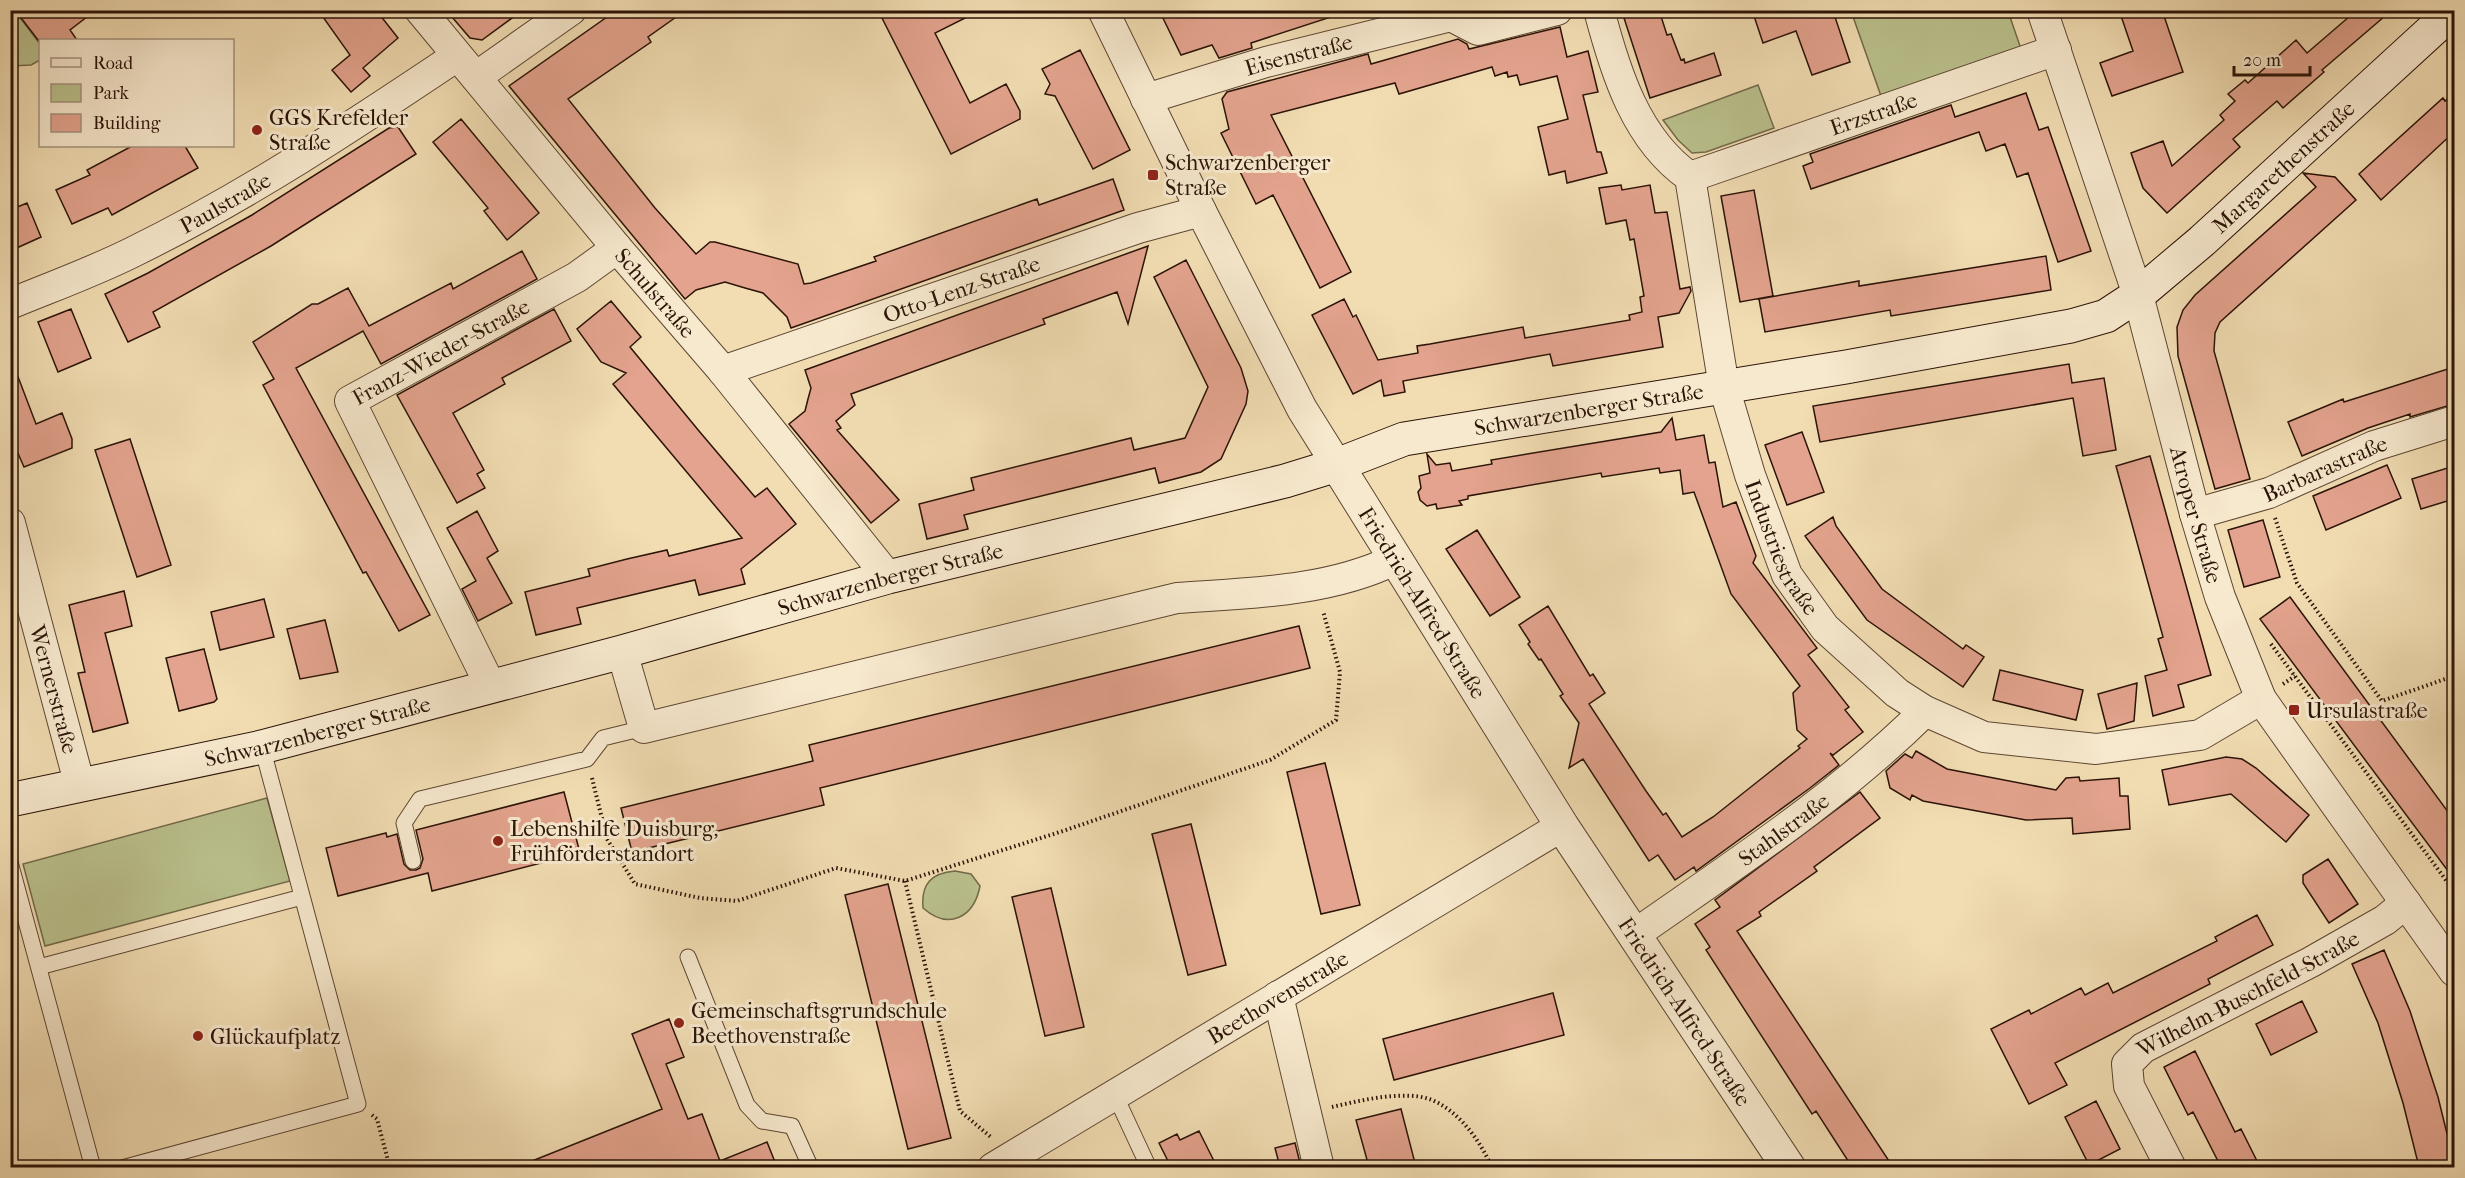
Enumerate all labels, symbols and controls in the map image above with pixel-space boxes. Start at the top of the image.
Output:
street label: Eisenstraße [1242,29,1355,82]
legend [39,39,234,147]
scale bar [2234,39,2310,77]
text: 20 m [2243,50,2281,71]
text: Road [93,53,133,74]
text: Park [93,83,130,104]
street label: Erzstraße [1826,87,1921,142]
street label: Margarethenstraße [2207,96,2361,239]
place label: GGS Krefelder Straße [269,105,409,156]
text: Building [93,113,161,134]
marker: GGS Krefelder Straße [250,123,264,137]
place label: Schwarzenberger Straße [1165,150,1331,201]
street label: Paulstraße [176,167,276,240]
marker: Schwarzenberger Straße [1146,168,1160,182]
street label: Schulstraße [609,243,701,344]
street label: Otto-Lenz-Straße [880,251,1044,329]
street label: Franz-Wieder-Straße [348,294,534,411]
street label: Schwarzenberger Straße [1472,378,1706,441]
street label: Barbarastraße [2259,431,2391,508]
street label: Atroper Straße [2164,443,2227,587]
street label: Industriestraße [1739,476,1824,621]
street label: Friedrich-Alfred-Straße [1352,502,1491,704]
street label: Schwarzenberger Straße [775,538,1006,621]
street label: Wernerstraße [24,621,83,757]
street label: Schwarzenberger Straße [202,691,433,773]
place label: Ursulastraße [2306,698,2428,724]
marker: Ursulastraße [2287,703,2301,717]
street label: Stahlstraße [1734,788,1835,872]
place label: Lebenshilfe Duisburg, Frühförderstandort [510,816,718,867]
marker: Lebenshilfe Duisburg, Frühförderstandort [491,834,505,848]
street label: Friedrich-Alfred-Straße [1612,913,1756,1111]
street label: Wilhelm-Buschfeld-Straße [2132,925,2364,1063]
street label: Beethovenstraße [1203,945,1353,1050]
place label: Gemeinschaftsgrundschule Beethovenstraße [691,998,947,1049]
marker: Gemeinschaftsgrundschule Beethovenstraße [672,1016,686,1030]
place label: Glückaufplatz [210,1024,340,1050]
marker: Glückaufplatz [191,1029,205,1043]

